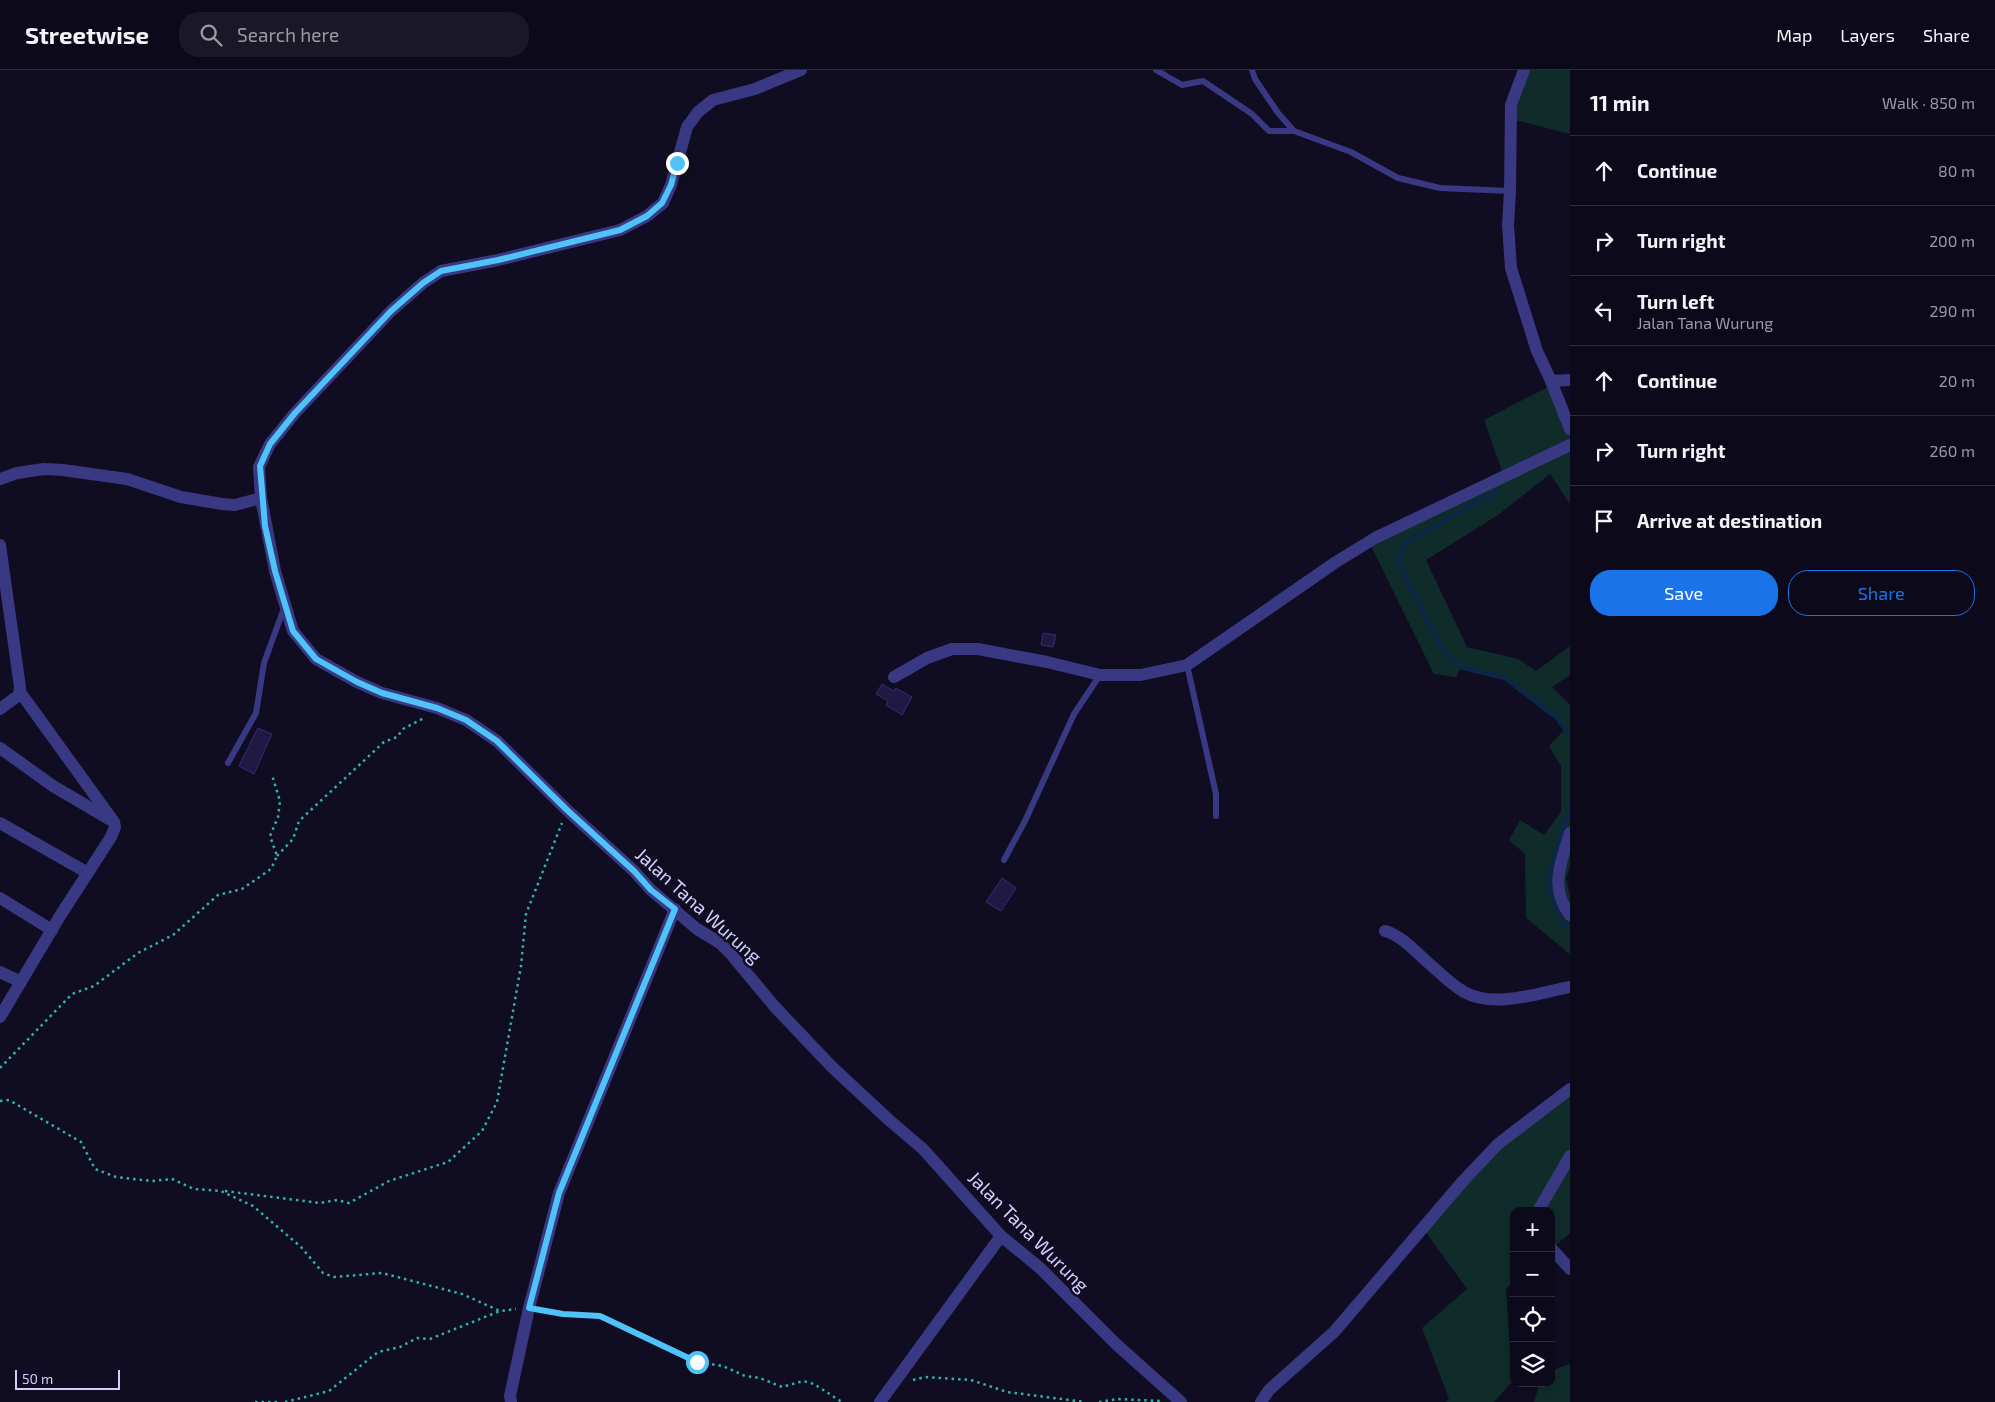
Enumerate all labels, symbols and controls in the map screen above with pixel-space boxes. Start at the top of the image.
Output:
search box [179,12,529,57]
text: Streetwise [25,20,149,49]
icon: search [197,21,225,49]
text: Search here [237,23,339,46]
text: Map [1776,24,1812,46]
text: Layers [1840,24,1895,46]
text: Share [1923,24,1970,46]
text: 11 min [1590,90,1650,115]
text: Walk · 850 m [1882,93,1975,112]
route end [666,152,689,175]
icon: ahead [1590,157,1618,185]
text: Continue [1637,159,1717,182]
text: 80 m [1938,161,1975,180]
icon: right [1590,227,1618,255]
text: Turn right [1637,229,1725,252]
text: 200 m [1929,231,1975,250]
text: Turn left [1637,290,1714,313]
icon: left [1590,297,1618,325]
text: 290 m [1930,301,1975,320]
text: Jalan Tana Wurung [1637,313,1773,332]
icon: ahead [1590,367,1618,395]
text: Continue [1637,369,1717,392]
text: 20 m [1939,371,1975,390]
icon: right [1590,437,1618,465]
text: Turn right [1637,439,1725,462]
text: 260 m [1930,441,1975,460]
icon: arrive [1590,507,1618,535]
text: Arrive at destination [1637,509,1822,532]
button: Save [1590,570,1778,616]
button: Share [1788,570,1975,616]
street label: Jalan Tana Wurung [631,842,767,968]
street label: Jalan Tana Wurung [964,1166,1095,1297]
map controls [1510,1207,1555,1387]
button: + [1510,1207,1555,1252]
button: − [1510,1252,1555,1297]
button: locate [1510,1297,1555,1342]
button: layers [1510,1342,1555,1387]
route start [686,1351,709,1374]
scale bar [15,1367,120,1390]
text: 50 m [22,1370,53,1387]

